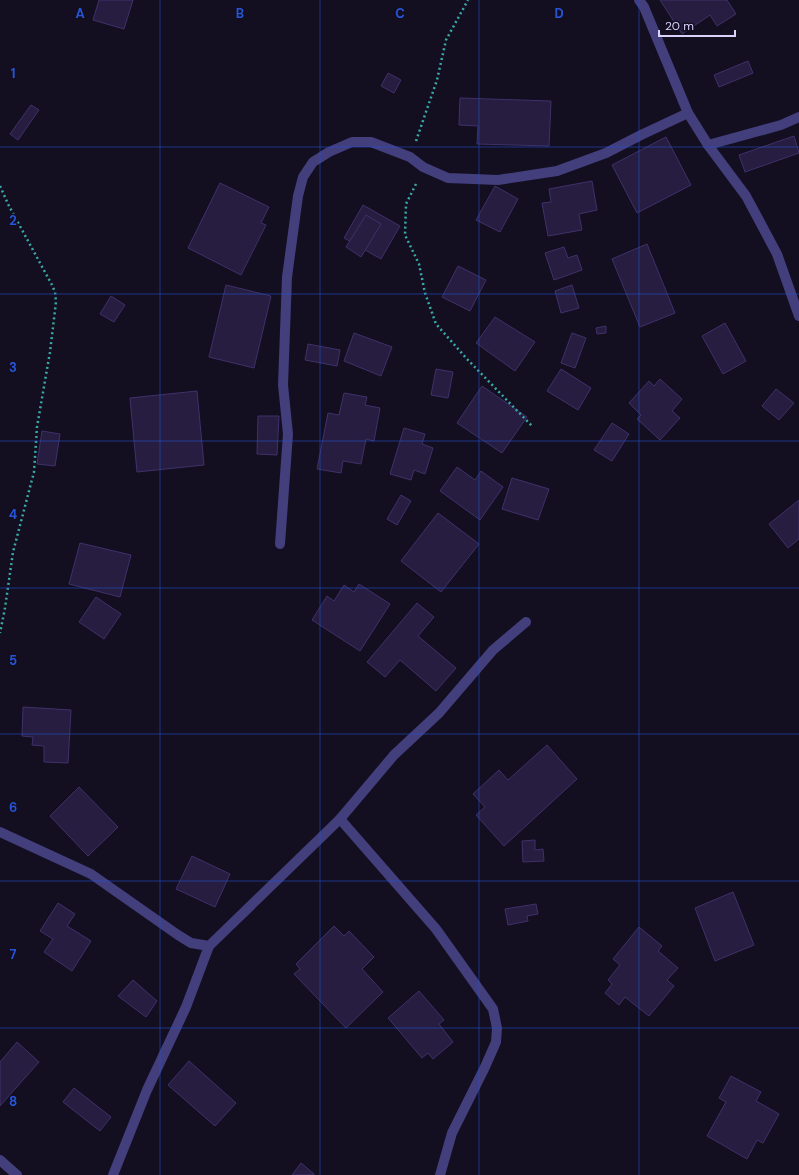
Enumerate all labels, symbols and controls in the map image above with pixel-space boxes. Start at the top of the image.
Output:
text: A [75,5,85,22]
text: B [236,5,244,22]
text: C [395,5,405,22]
text: D [554,5,564,22]
scale bar [659,12,735,38]
text: 20 m [665,18,694,34]
text: 1 [11,65,15,82]
text: 2 [9,212,17,229]
text: 3 [9,359,17,376]
text: 4 [9,506,17,523]
text: 5 [9,652,17,669]
text: 6 [9,799,17,816]
text: 7 [10,946,17,963]
text: 8 [9,1093,17,1110]

